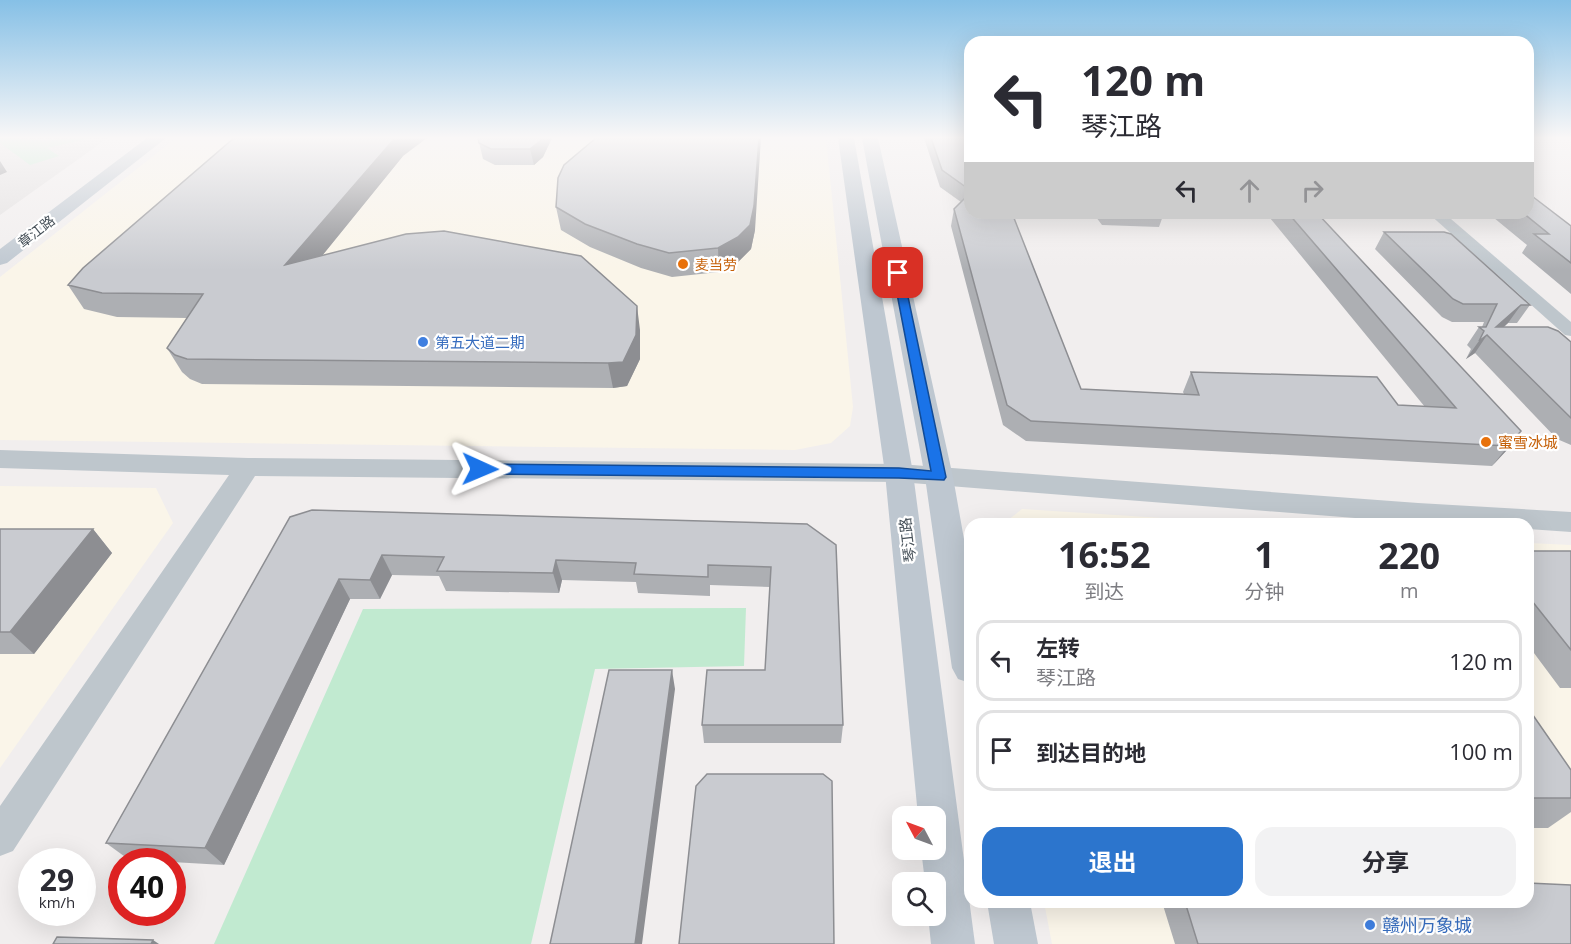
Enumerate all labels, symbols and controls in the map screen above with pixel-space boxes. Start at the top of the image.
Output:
text: 120 m [1081,51,1205,108]
icon: left [982,60,1060,138]
text: 琴江路 [1081,107,1162,144]
icon: left [1170,174,1203,207]
icon: ahead [1233,174,1266,207]
icon: right [1296,174,1329,207]
street label: 章江路 [14,211,58,251]
pin [872,247,923,298]
place label: 麦当劳 [695,255,737,274]
icon: arrive [881,256,914,289]
marker: 麦当劳 [676,257,690,271]
place label: 第五大道二期 [435,332,525,352]
marker: 第五大道二期 [416,335,430,349]
place label: 蜜雪冰城 [1498,432,1558,452]
marker: 蜜雪冰城 [1479,435,1493,449]
position arrow [448,437,512,501]
street label: 琴江路 [894,516,920,564]
text: 16:52 [1058,530,1151,579]
text: 1 [1254,530,1275,579]
text: 220 [1378,531,1440,580]
text: m [1400,577,1418,604]
text: 到达 [1084,578,1124,605]
text: 分钟 [1244,578,1284,605]
text: 左转 [1036,632,1080,662]
icon: left [985,644,1018,677]
text: 120 m [1449,646,1513,676]
text: 琴江路 [1036,664,1096,691]
icon: arrive [985,734,1018,767]
text: 100 m [1449,736,1513,766]
text: 到达目的地 [1036,737,1146,767]
north arrow [892,806,946,860]
map controls [892,806,946,926]
button: 退出 [982,827,1243,896]
button: 分享 [1255,827,1516,896]
speed limit sign: 40 [108,848,186,926]
text: 29 [40,859,74,900]
button: search [892,872,946,926]
text: km/h [39,892,75,912]
place label: 赣州万象城 [1382,913,1472,937]
marker: 赣州万象城 [1363,918,1377,932]

